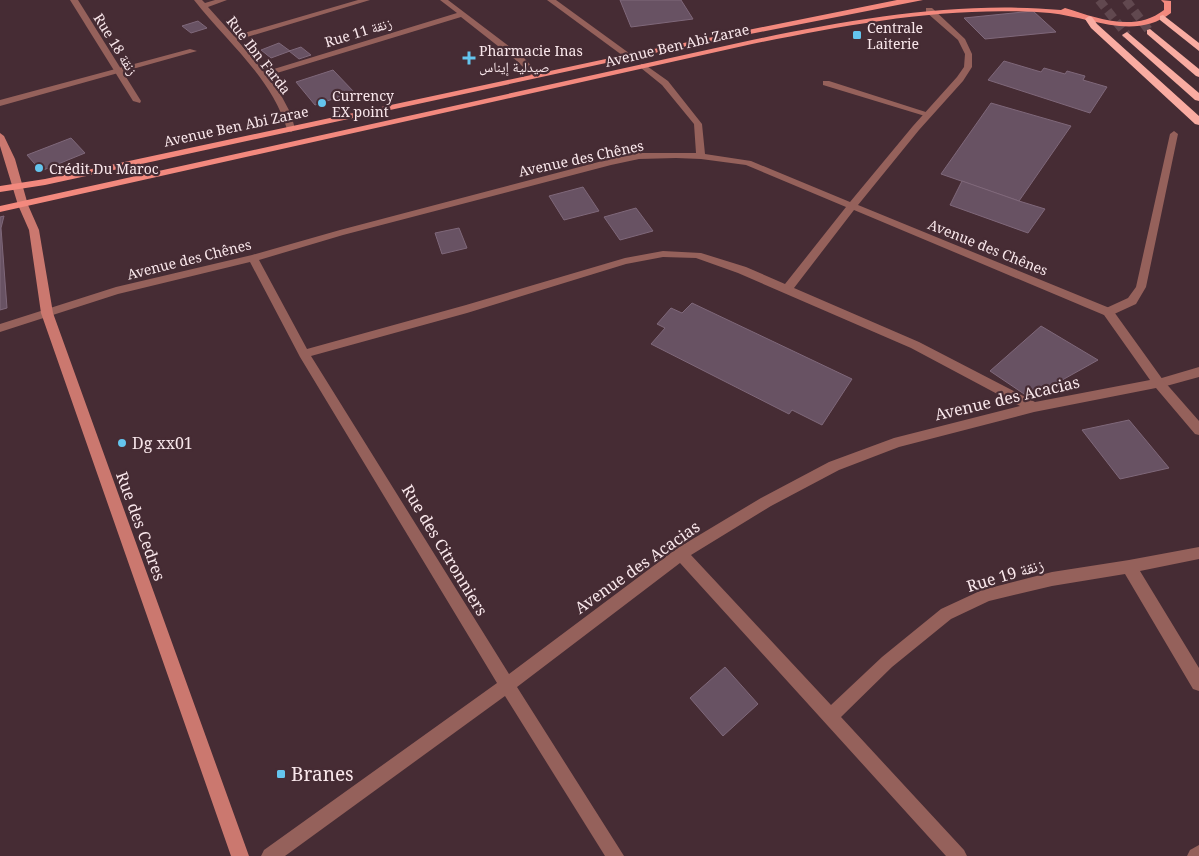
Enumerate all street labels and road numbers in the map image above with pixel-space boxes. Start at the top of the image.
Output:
street label: Rue 18 زنقة [90,9,142,79]
street label: Rue Ibn Farda [222,12,296,98]
street label: Rue 11 زنقة [322,13,394,51]
street label: Avenue Ben Abi Zarae [603,19,751,71]
street label: Avenue Ben Abi Zarae [162,101,310,151]
street label: Avenue des Chênes [517,135,645,181]
street label: Avenue des Chênes [925,214,1051,280]
street label: Avenue des Chênes [125,234,253,284]
street label: Avenue des Acacias [932,371,1082,425]
street label: Rue des Cedres [111,468,171,584]
street label: Rue des Citronniers [397,480,493,620]
street label: Avenue des Acacias [570,515,704,619]
street label: Rue 19 زنقة [964,553,1046,597]

